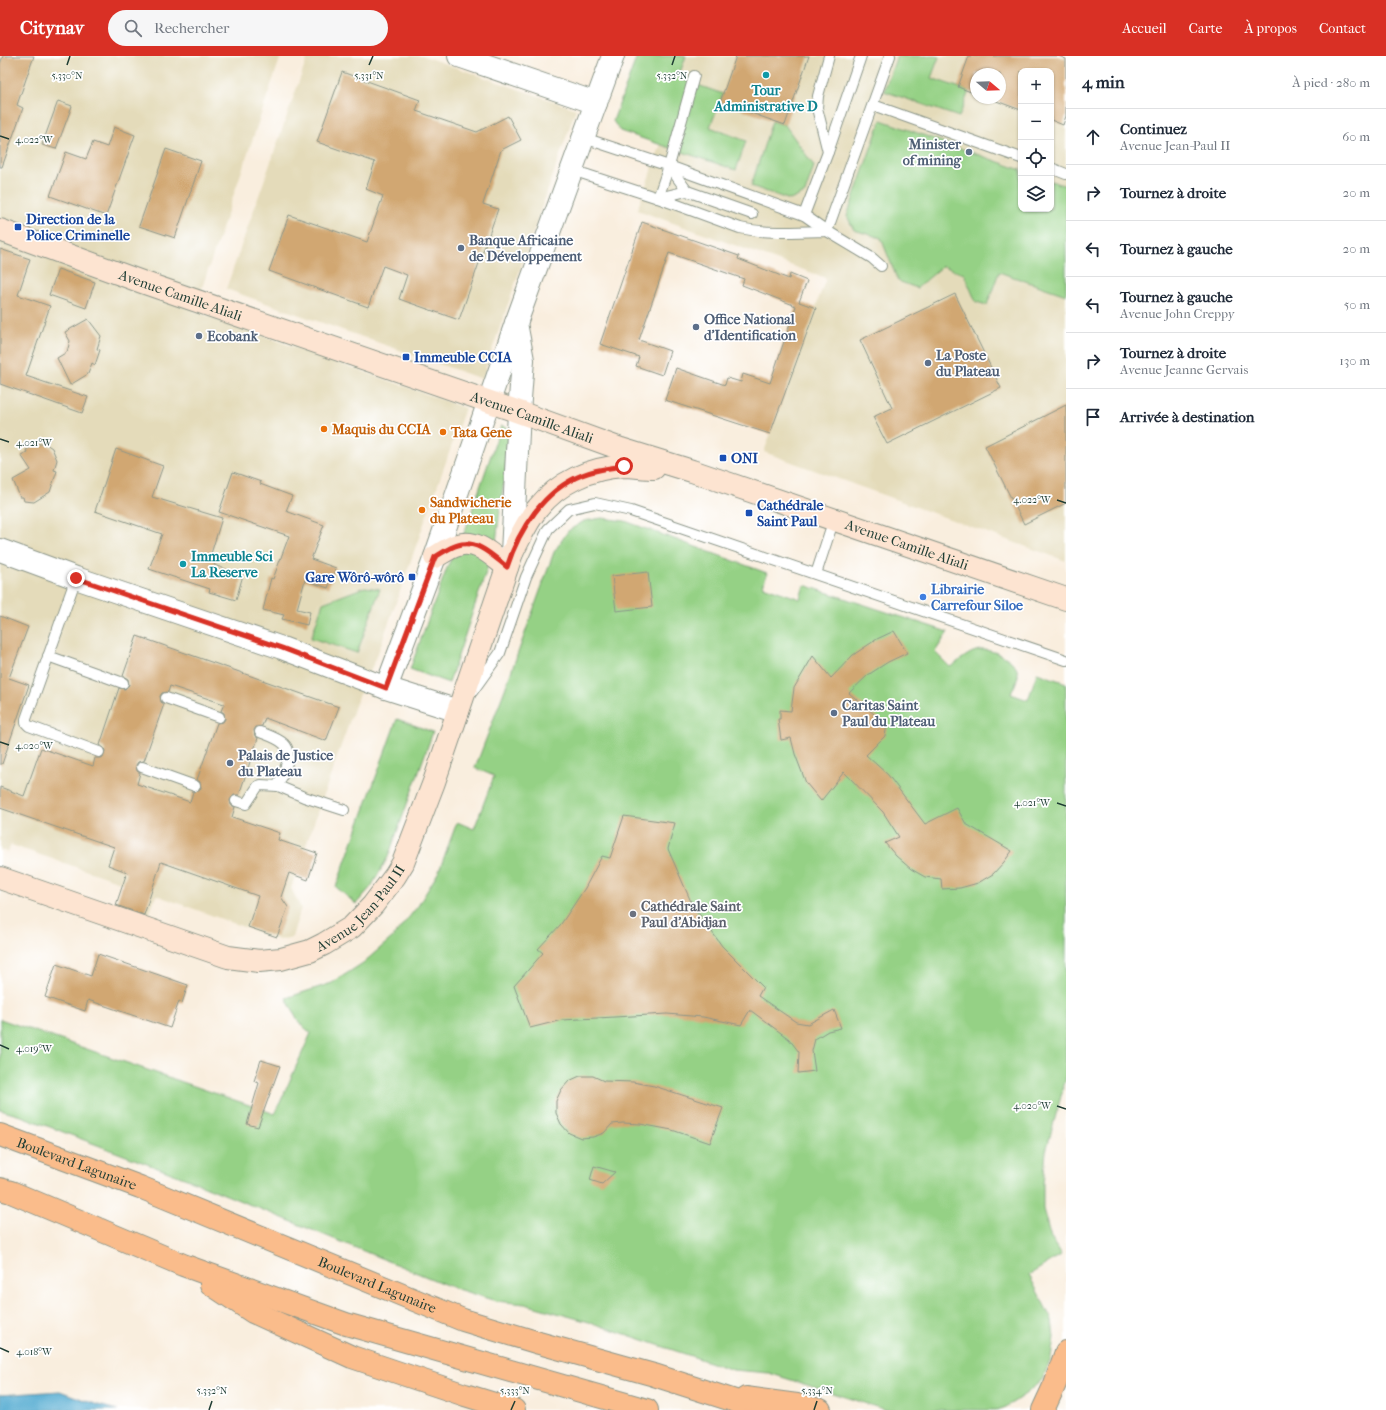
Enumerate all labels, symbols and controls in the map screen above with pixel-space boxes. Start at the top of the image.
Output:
search box [108,10,388,46]
text: Citynav [20,17,84,39]
icon: search [122,17,144,39]
text: Rechercher [154,19,229,37]
text: Accueil [1122,20,1167,37]
text: Carte [1189,20,1222,37]
text: À propos [1244,20,1297,37]
text: Contact [1319,20,1366,37]
north arrow [970,68,1006,104]
map controls [1018,68,1054,212]
button: + [1018,68,1054,104]
text: 5.330°N [51,70,83,82]
text: 5.331°N [354,70,384,82]
text: 5.332°N [657,70,688,82]
marker: Tour Administrative D [761,70,771,80]
text: 4 min [1082,72,1125,92]
text: À pied · 280 m [1292,75,1370,90]
place label: Tour Administrative D [713,82,818,115]
button: − [1018,104,1054,140]
text: Continuez [1120,120,1187,138]
icon: ahead [1082,126,1104,148]
text: 60 m [1342,129,1370,144]
text: 4.022°W [15,134,54,146]
place label: Minister of mining [903,136,962,169]
text: Avenue Jean-Paul II [1120,138,1230,153]
button: locate [1018,140,1054,176]
marker: Minister of mining [964,147,974,157]
button: layers [1018,176,1054,212]
icon: right [1082,182,1104,204]
text: Tournez à droite [1120,184,1226,202]
text: 20 m [1343,185,1370,200]
place label: Direction de la Police Criminelle [26,211,130,244]
marker: Direction de la Police Criminelle [13,222,23,232]
place label: Banque Africaine de Développement [469,232,583,265]
icon: left [1082,238,1104,260]
text: Tournez à gauche [1120,240,1233,258]
text: 20 m [1343,241,1370,256]
marker: Banque Africaine de Développement [456,243,466,253]
street label: Avenue Camille Aliali [116,266,244,325]
text: Tournez à gauche [1120,288,1233,306]
icon: left [1082,294,1104,316]
text: 50 m [1344,297,1370,312]
text: Avenue John Creppy [1120,306,1235,321]
place label: Office National d'Identification [704,311,797,344]
marker: Office National d'Identification [691,322,701,332]
place label: Ecobank [207,328,259,345]
marker: Ecobank [194,331,204,341]
text: Tournez à droite [1120,344,1226,362]
place label: La Poste du Plateau [936,347,1000,380]
place label: Immeuble CCIA [414,349,513,366]
icon: right [1082,350,1104,372]
marker: Immeuble CCIA [401,352,411,362]
text: 130 m [1339,353,1370,368]
marker: La Poste du Plateau [923,358,933,368]
text: Avenue Jeanne Gervais [1120,362,1248,377]
street label: Avenue Camille Aliali [467,388,596,447]
icon: arrive [1082,406,1104,428]
text: Arrivée à destination [1120,408,1255,426]
place label: Maquis du CCIA [331,421,432,438]
marker: Maquis du CCIA [319,424,329,434]
place label: Tata Gene [450,424,512,441]
marker: Tata Gene [438,427,448,437]
text: 4.021°W [16,437,53,449]
place label: ONI [731,450,759,467]
marker: ONI [718,453,728,463]
route start [615,457,633,475]
place label: Sandwicherie du Plateau [430,494,512,527]
text: 4.022°W [1013,494,1052,506]
place label: Cathédrale Saint Paul [757,497,823,530]
marker: Sandwicherie du Plateau [417,505,427,515]
marker: Cathédrale Saint Paul [744,508,754,518]
street label: Avenue Camille Aliali [842,516,971,574]
place label: Immeuble Sci La Reserve [191,548,274,581]
marker: Immeuble Sci La Reserve [178,559,188,569]
route end [67,569,85,587]
place label: Gare Wôrô-wôrô [305,569,404,586]
marker: Gare Wôrô-wôrô [407,572,417,582]
place label: Librairie Carrefour Siloe [931,581,1023,614]
marker: Librairie Carrefour Siloe [918,592,928,602]
place label: Caritas Saint Paul du Plateau [842,697,935,730]
marker: Caritas Saint Paul du Plateau [829,708,839,718]
text: 4.020°W [15,740,54,752]
place label: Palais de Justice du Plateau [238,747,333,780]
marker: Palais de Justice du Plateau [225,758,235,768]
text: 4.021°W [1014,797,1051,809]
street label: Avenue Jean-Paul II [312,862,409,956]
place label: Cathédrale Saint Paul d'Abidjan [641,898,742,931]
marker: Cathédrale Saint Paul d'Abidjan [628,909,638,919]
text: 4.019°W [16,1043,53,1055]
text: 4.020°W [1013,1100,1052,1112]
street label: Boulevard Lagunaire [14,1134,139,1194]
street label: Boulevard Lagunaire [315,1253,439,1317]
text: 4.018°W [16,1346,53,1358]
text: 5.332°N [197,1385,228,1397]
text: 5.333°N [500,1385,530,1397]
text: 5.334°N [801,1385,833,1397]

